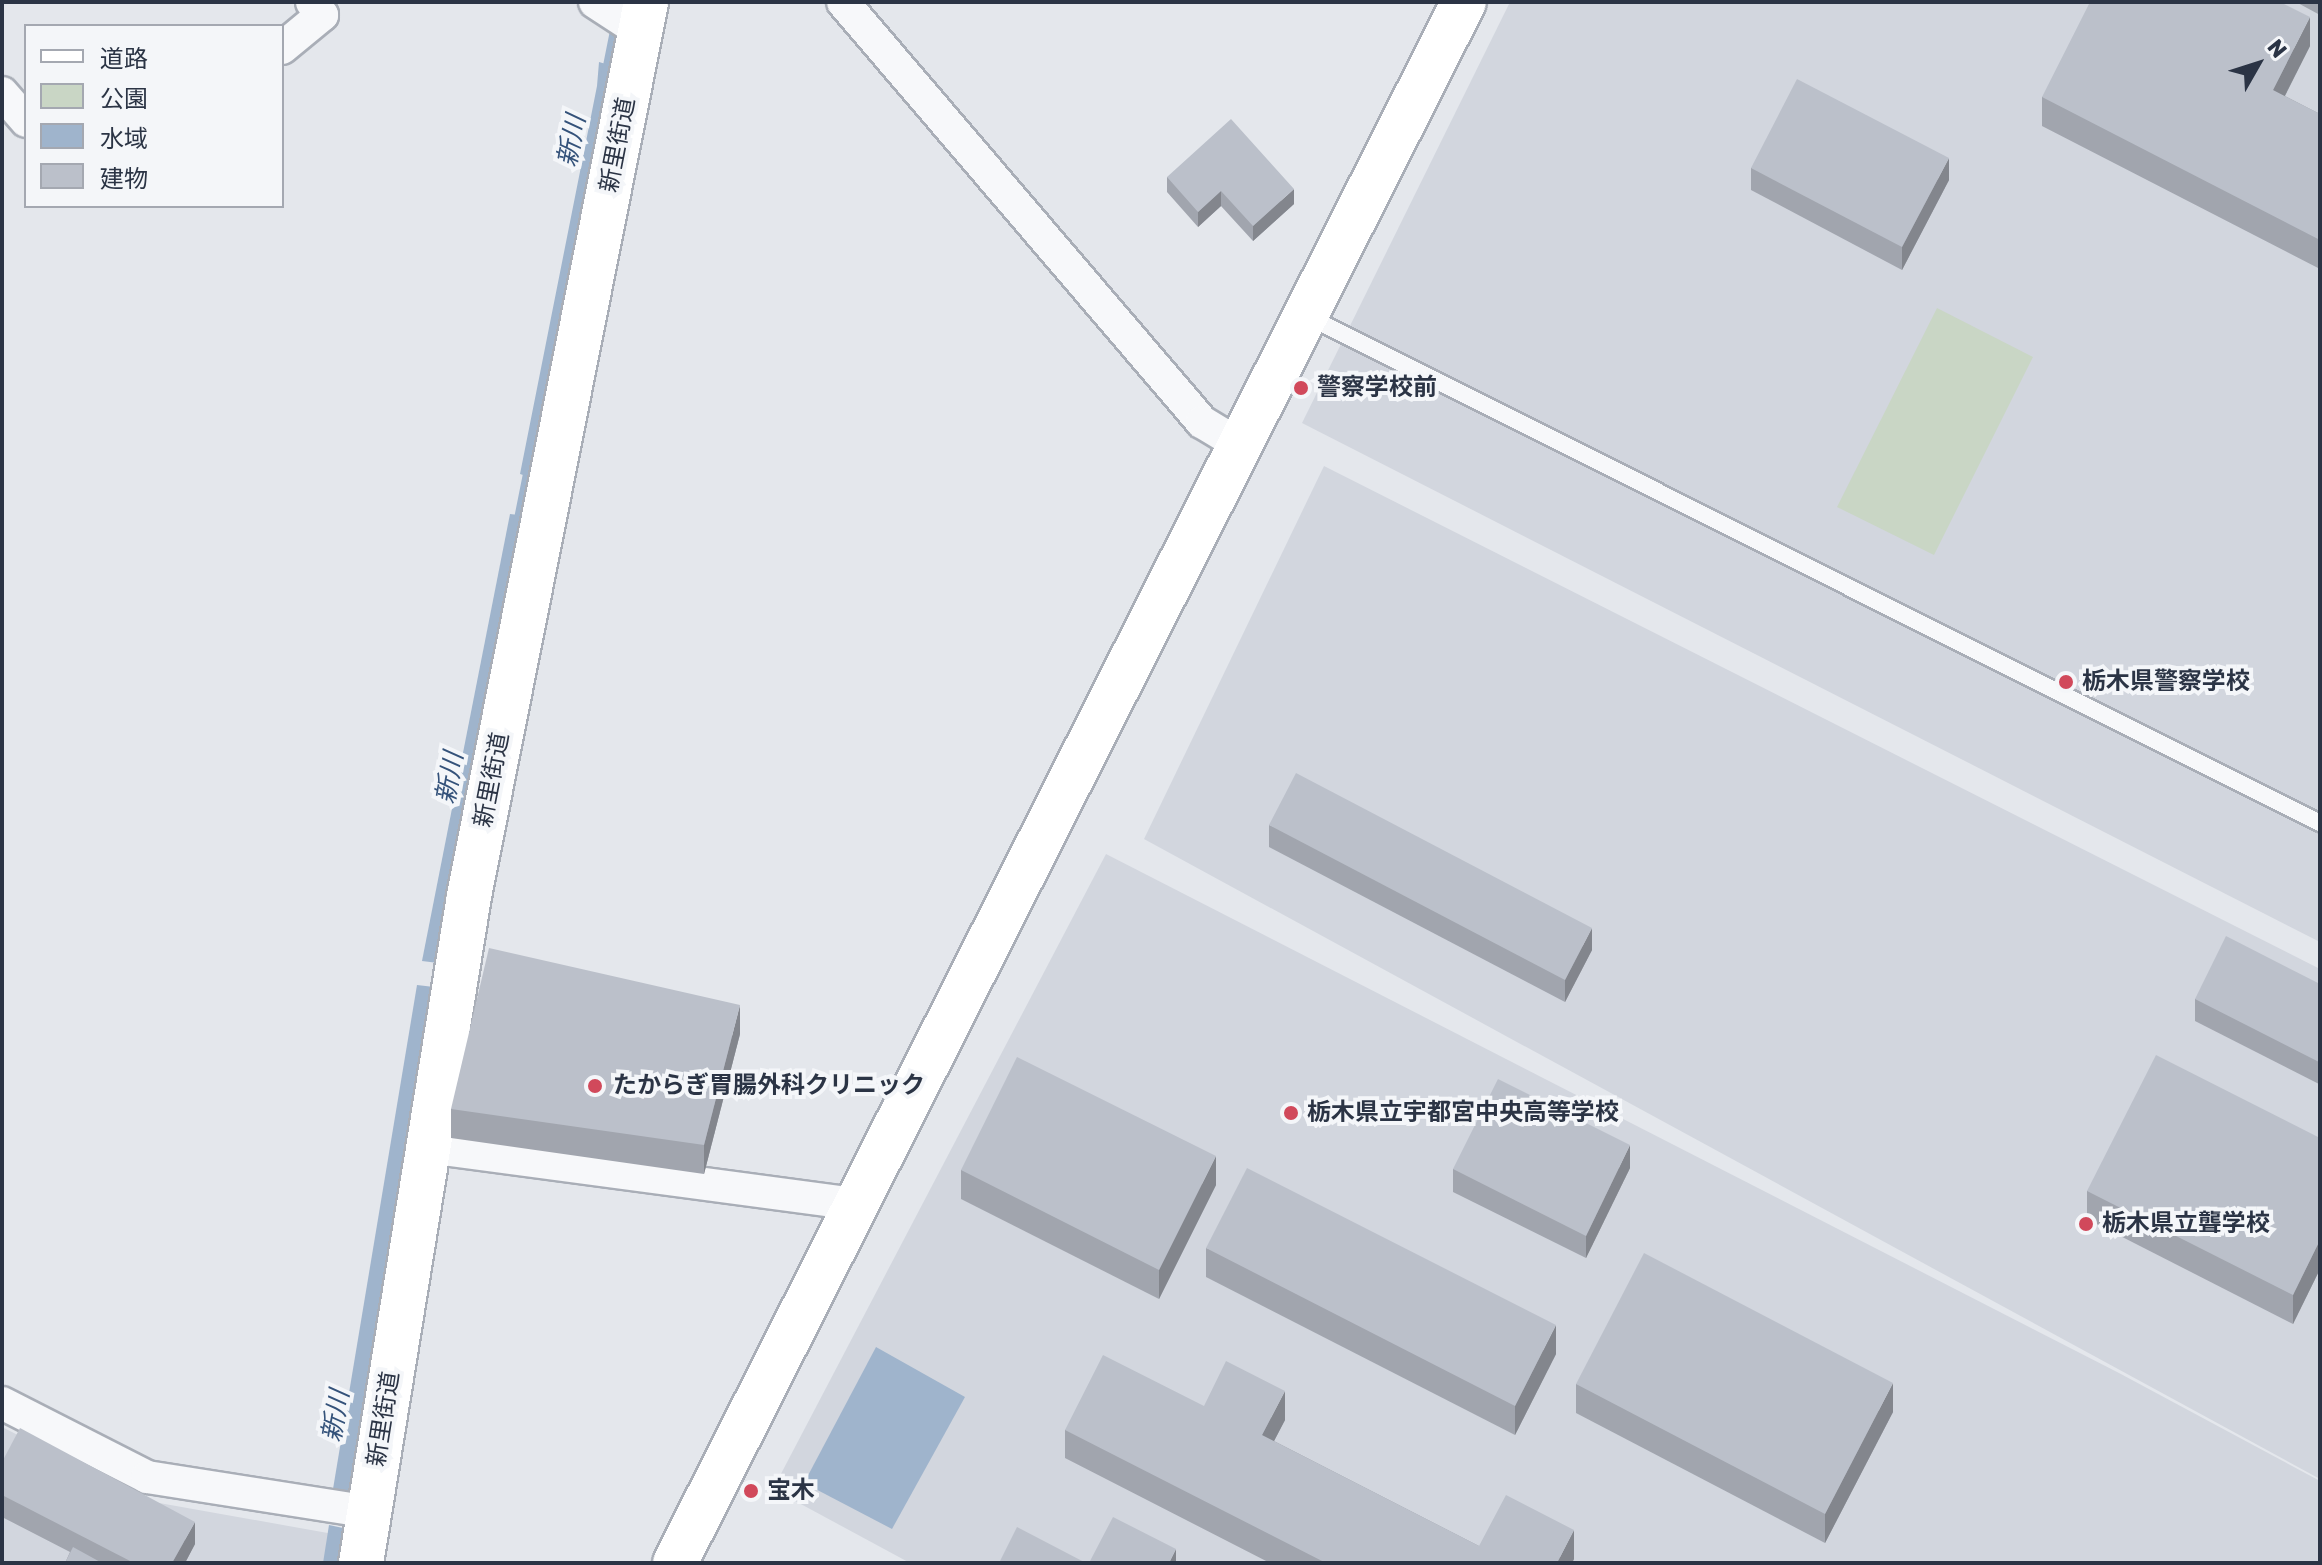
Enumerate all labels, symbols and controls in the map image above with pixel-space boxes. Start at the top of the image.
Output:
legend [24,24,284,208]
north arrow [2218,24,2298,104]
text: N [2262,34,2293,63]
text: 道路 [100,45,148,73]
text: 公園 [100,85,148,113]
street label: 新里街道 [595,95,641,195]
water label: 新川 [552,113,592,169]
text: 水域 [100,125,148,153]
text: 建物 [100,165,148,193]
place label: 警察学校前 [1317,374,1437,402]
marker: 警察学校前 [1292,379,1310,397]
place label: 栃木県警察学校 [2082,668,2250,696]
marker: 栃木県警察学校 [2057,673,2075,691]
street label: 新里街道 [469,730,515,830]
water label: 新川 [430,750,470,806]
place label: たからぎ胃腸外科クリニック [613,1072,925,1100]
marker: たからぎ胃腸外科クリニック [584,1075,606,1097]
place label: 栃木県立宇都宮中央高等学校 [1307,1099,1619,1127]
marker: 栃木県立宇都宮中央高等学校 [1282,1104,1300,1122]
place label: 栃木県立聾学校 [2102,1210,2270,1238]
marker: 栃木県立聾学校 [2077,1215,2095,1233]
street label: 新里街道 [362,1369,406,1469]
water label: 新川 [316,1388,356,1444]
place label: 宝木 [767,1477,815,1505]
marker: 宝木 [742,1482,760,1500]

